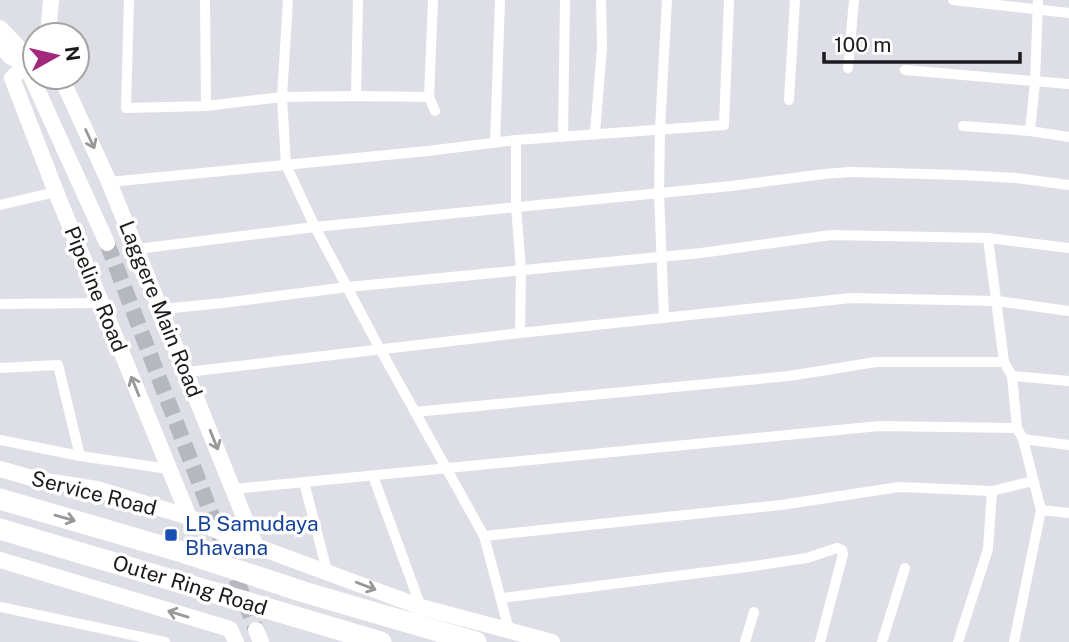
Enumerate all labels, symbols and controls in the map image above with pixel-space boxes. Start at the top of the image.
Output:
north arrow [21,21,91,91]
scale bar [824,21,1020,65]
text: 100 m [834,32,891,57]
text: N [61,45,85,63]
one-way arrow [84,128,97,149]
street label: Laggere Main Road [114,217,208,401]
street label: Pipeline Road [59,222,133,356]
one-way arrow [128,376,141,397]
one-way arrow [209,428,222,450]
street label: Service Road [29,465,159,521]
place label: LB Samudaya Bhavana [185,511,319,560]
one-way arrow [54,513,76,526]
marker: LB Samudaya Bhavana [163,527,179,543]
street label: Outer Ring Road [110,550,270,620]
one-way arrow [355,581,377,593]
one-way arrow [167,606,189,619]

